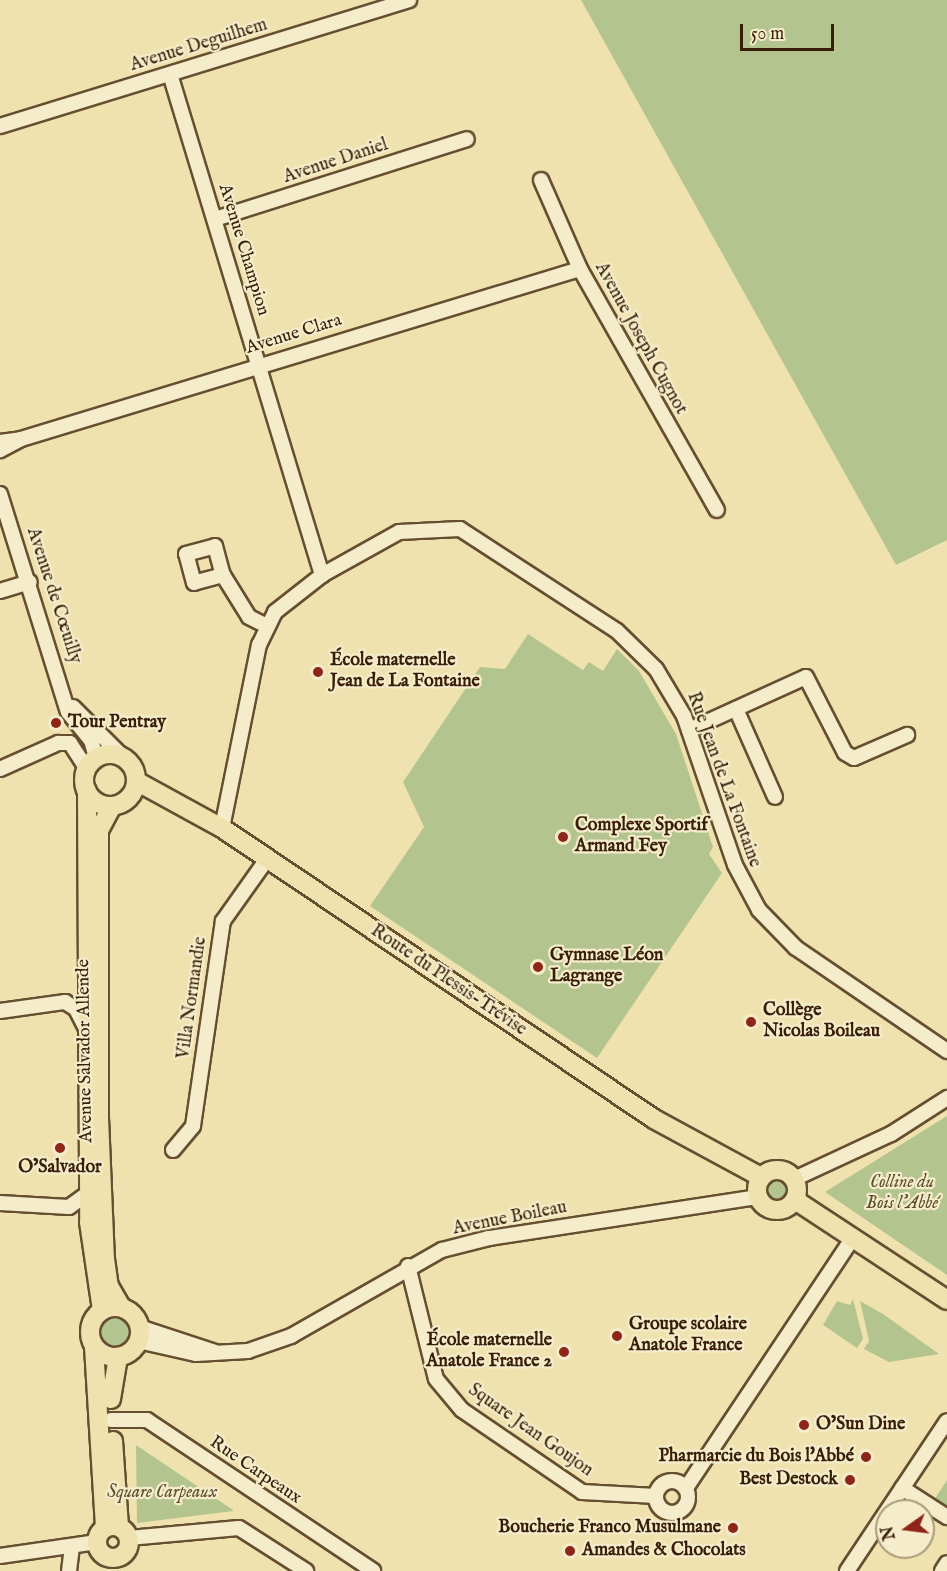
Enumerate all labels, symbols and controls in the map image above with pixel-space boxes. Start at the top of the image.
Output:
scale bar [743,12,838,50]
street label: Avenue Deguilhem [128,15,270,77]
text: 50 m [751,23,784,46]
street label: Avenue Daniel [281,135,391,189]
street label: Avenue Champion [213,181,273,319]
street label: Avenue Joseph Cugnot [589,259,691,419]
street label: Avenue Clara [244,310,344,360]
street label: Avenue de Cœuilly [21,525,85,667]
place label: École maternelle Jean de La Fontaine [330,651,480,694]
marker: École maternelle Jean de La Fontaine [311,665,325,679]
street label: Rue Jean de La Fontaine [681,689,765,871]
place label: Tour Pentray [68,712,166,734]
marker: Tour Pentray [49,716,63,730]
place label: Complexe Sportif Armand Fey [575,816,708,858]
marker: Complexe Sportif Armand Fey [556,830,570,844]
street label: Route du Plessis-Trévise [366,921,530,1041]
street label: Villa Normandie [174,935,212,1061]
place label: Gymnase Léon Lagrange [550,946,663,988]
street label: Avenue Salvador Allende [74,959,98,1143]
marker: Gymnase Léon Lagrange [531,960,545,974]
place label: Collège Nicolas Boileau [763,1001,880,1044]
marker: Collège Nicolas Boileau [744,1015,758,1029]
marker: O’Salvador [53,1141,67,1155]
place label: O’Salvador [18,1157,102,1179]
park label: Colline du Bois l'Abbé [866,1173,938,1216]
street label: Avenue Boileau [451,1197,569,1241]
place label: Groupe scolaire Anatole France [629,1315,747,1358]
marker: Groupe scolaire Anatole France [610,1329,624,1343]
place label: École maternelle Anatole France 2 [426,1331,552,1374]
marker: École maternelle Anatole France 2 [557,1345,571,1359]
street label: Square Jean Goujon [463,1380,597,1482]
place label: O’Sun Dine [816,1414,905,1436]
marker: O’Sun Dine [797,1418,811,1432]
street label: Rue Carpeaux [205,1432,305,1510]
place label: Pharmarcie du Bois l'Abbé [658,1446,854,1468]
marker: Pharmarcie du Bois l'Abbé [859,1450,873,1464]
place label: Best Destock [739,1469,838,1491]
marker: Best Destock [843,1473,857,1487]
park label: Square Carpeaux [107,1482,217,1504]
north arrow [875,1499,935,1559]
place label: Boucherie Franco Musulmane [498,1517,721,1539]
marker: Boucherie Franco Musulmane [726,1521,740,1535]
text: N [878,1524,901,1542]
place label: Amandes & Chocolats [582,1540,746,1562]
marker: Amandes & Chocolats [563,1544,577,1558]

